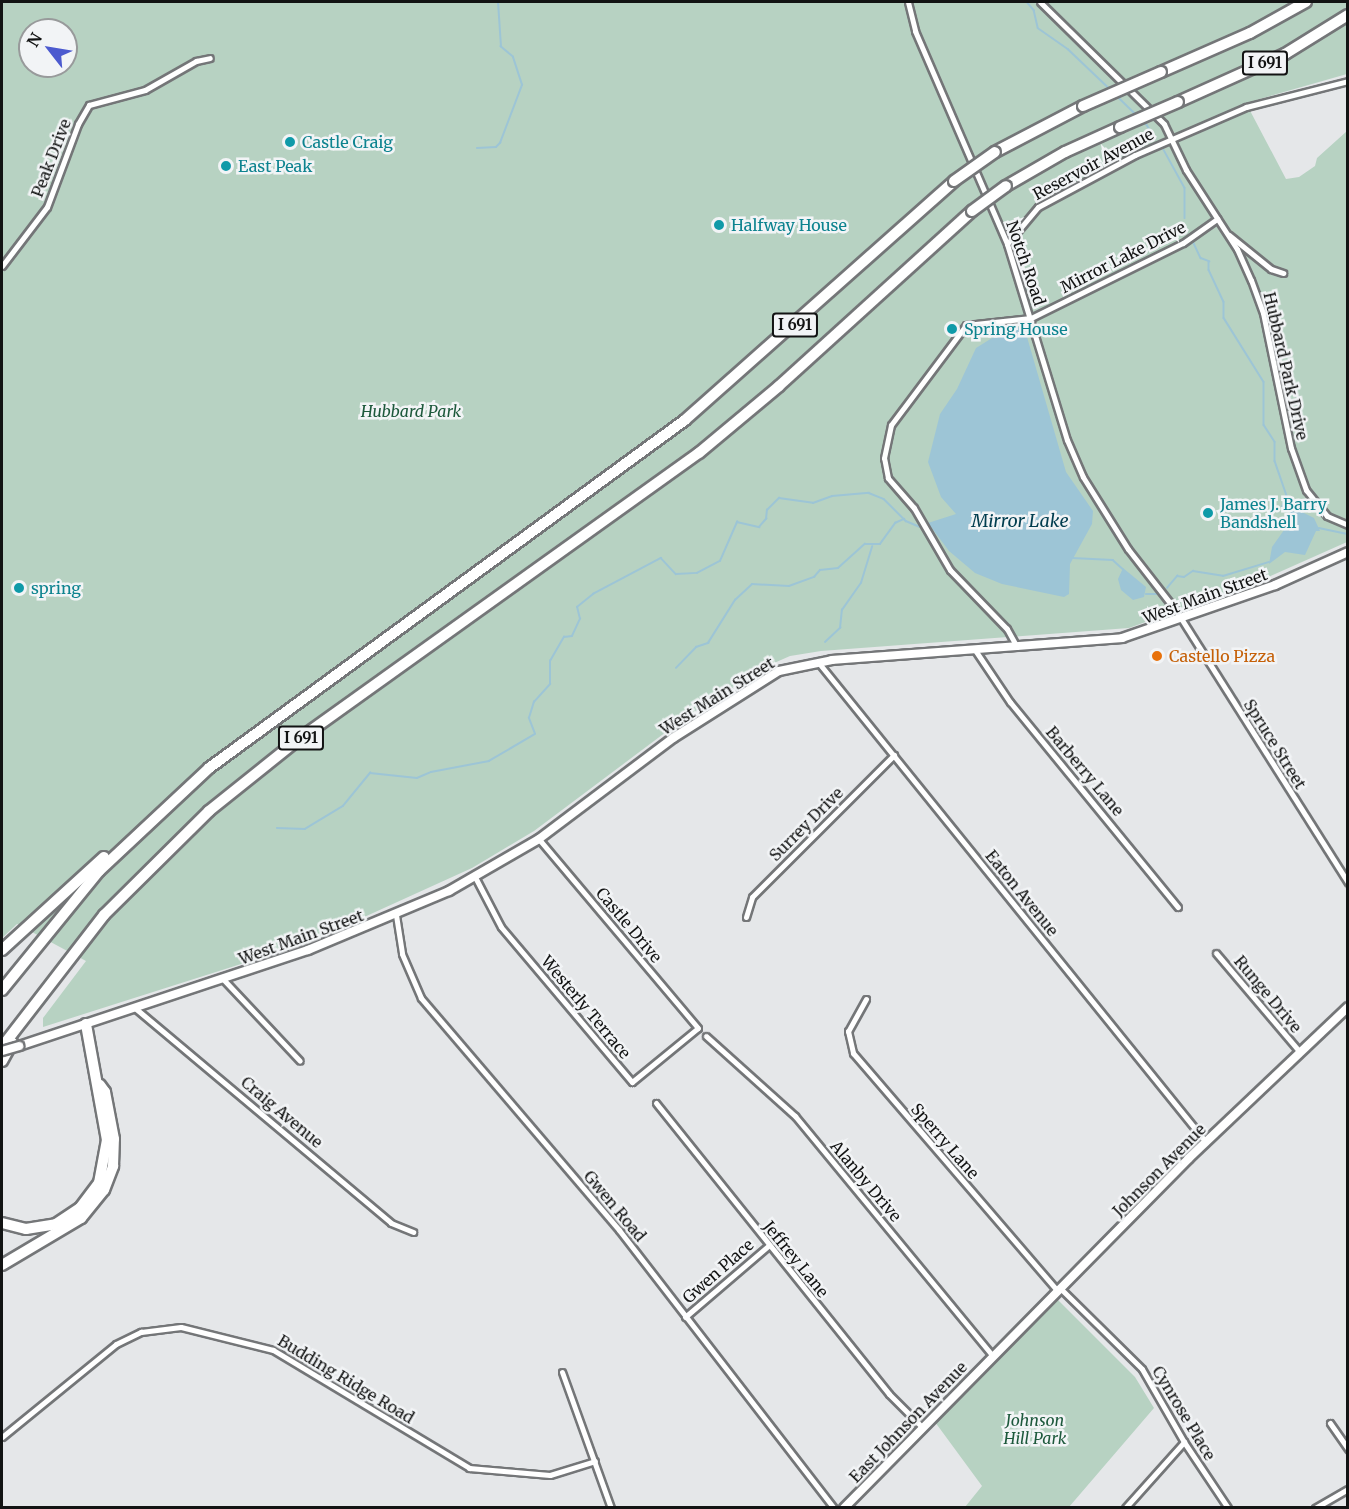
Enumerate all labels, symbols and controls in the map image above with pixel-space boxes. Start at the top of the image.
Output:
north arrow [18,18,78,78]
text: N [22,29,46,50]
road number: I 691 [1241,51,1289,75]
street label: Peak Drive [27,116,75,200]
street label: Reservoir Avenue [1029,124,1157,204]
place label: Castle Craig [302,132,393,152]
marker: Castle Craig [283,135,297,149]
place label: East Peak [238,156,312,176]
marker: East Peak [219,159,233,173]
place label: Halfway House [731,215,847,235]
street label: Mirror Lake Drive [1057,217,1189,297]
marker: Halfway House [712,218,726,232]
street label: Notch Road [1003,218,1049,308]
street label: Hubbard Park Drive [1260,290,1312,442]
road number: I 691 [771,313,819,337]
place label: Spring House [964,319,1068,339]
marker: Spring House [945,322,959,336]
park label: Hubbard Park [361,401,461,421]
place label: James J. Barry Bandshell [1220,494,1327,532]
marker: James J. Barry Bandshell [1201,506,1215,520]
water label: Mirror Lake [971,510,1069,532]
street label: West Main Street [1140,565,1270,627]
place label: spring [31,578,81,598]
marker: spring [12,581,26,595]
place label: Castello Pizza [1169,646,1275,666]
marker: Castello Pizza [1150,649,1164,663]
street label: West Main Street [656,653,778,739]
street label: Spruce Street [1240,696,1310,792]
street label: Barberry Lane [1042,722,1128,820]
road number: I 691 [277,726,325,750]
street label: Surrey Drive [765,783,847,865]
street label: Eaton Avenue [982,846,1062,940]
street label: Castle Drive [592,884,666,966]
street label: West Main Street [236,906,366,968]
street label: Westerly Terrace [537,952,635,1062]
street label: Runge Drive [1230,952,1306,1036]
street label: Craig Avenue [237,1072,327,1152]
street label: Sperry Lane [907,1099,983,1183]
street label: Johnson Avenue [1109,1120,1209,1220]
street label: Alanby Drive [827,1137,905,1225]
street label: Gwen Road [580,1167,650,1245]
street label: Jeffrey Lane [759,1217,833,1301]
street label: Gwen Place [679,1235,757,1307]
street label: Budding Ridge Road [274,1331,418,1427]
street label: East Johnson Avenue [845,1358,971,1486]
street label: Cynrose Place [1148,1363,1220,1463]
park label: Johnson Hill Park [1004,1410,1066,1448]

